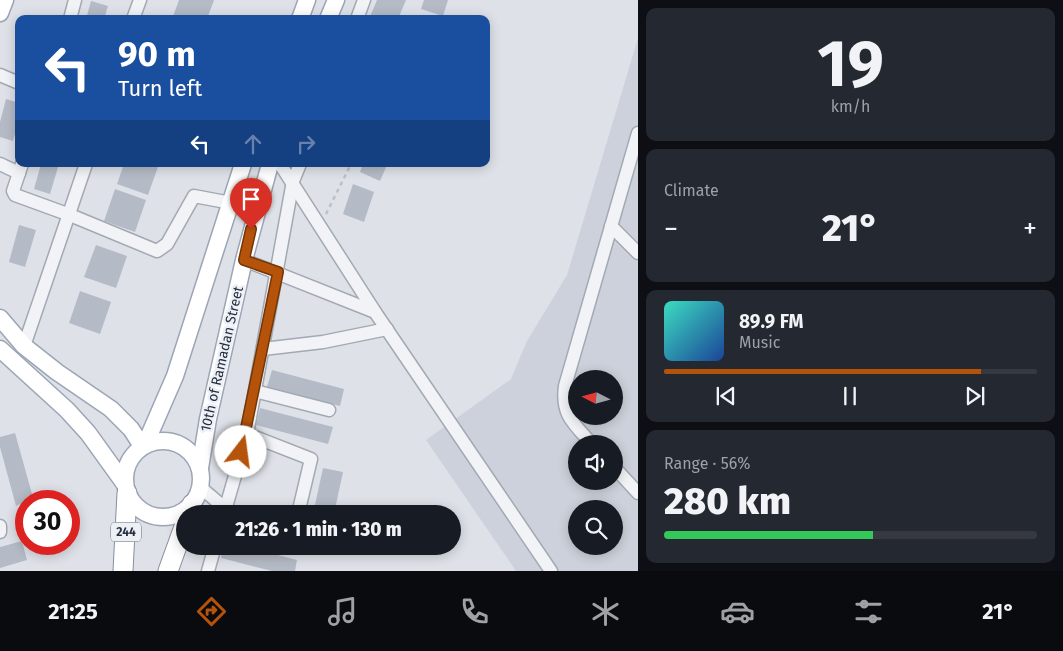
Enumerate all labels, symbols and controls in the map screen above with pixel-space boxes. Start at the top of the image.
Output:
text: 19 [817,25,884,103]
text: 90 m [118,33,196,75]
icon: left [35,35,100,100]
text: Turn left [118,75,202,102]
text: km/h [831,97,870,116]
icon: left [186,130,214,158]
icon: ahead [239,130,267,158]
icon: right [292,130,320,158]
pin [230,178,272,229]
text: Climate [664,181,719,200]
icon: arrive [237,185,265,213]
text: 21° [822,205,879,251]
text: − [664,212,678,245]
text: + [1023,212,1037,245]
street label: 10th of Ramadan Street [197,284,247,433]
text: 89.9 FM [739,310,803,333]
text: Music [739,333,780,352]
north arrow [568,370,622,425]
map controls [568,370,623,555]
icon: previous [712,382,740,410]
icon: pause [836,382,864,410]
icon: next [961,382,989,410]
position arrow [214,425,266,477]
button: sound [568,435,623,490]
text: Range · 56% [664,454,750,473]
text: 280 km [664,478,791,524]
speed limit sign: 30 [15,490,80,555]
button: search [568,500,623,555]
text: 21:26 · 1 min · 130 m [235,518,402,541]
road number: 244 [111,522,141,542]
icon: directions [194,594,229,629]
icon: music [325,594,360,629]
icon: phone [457,594,492,629]
icon: climate [588,594,623,629]
icon: car [720,594,755,629]
icon: filters [851,594,886,629]
text: 21:25 [48,598,98,625]
text: 21° [982,598,1015,625]

